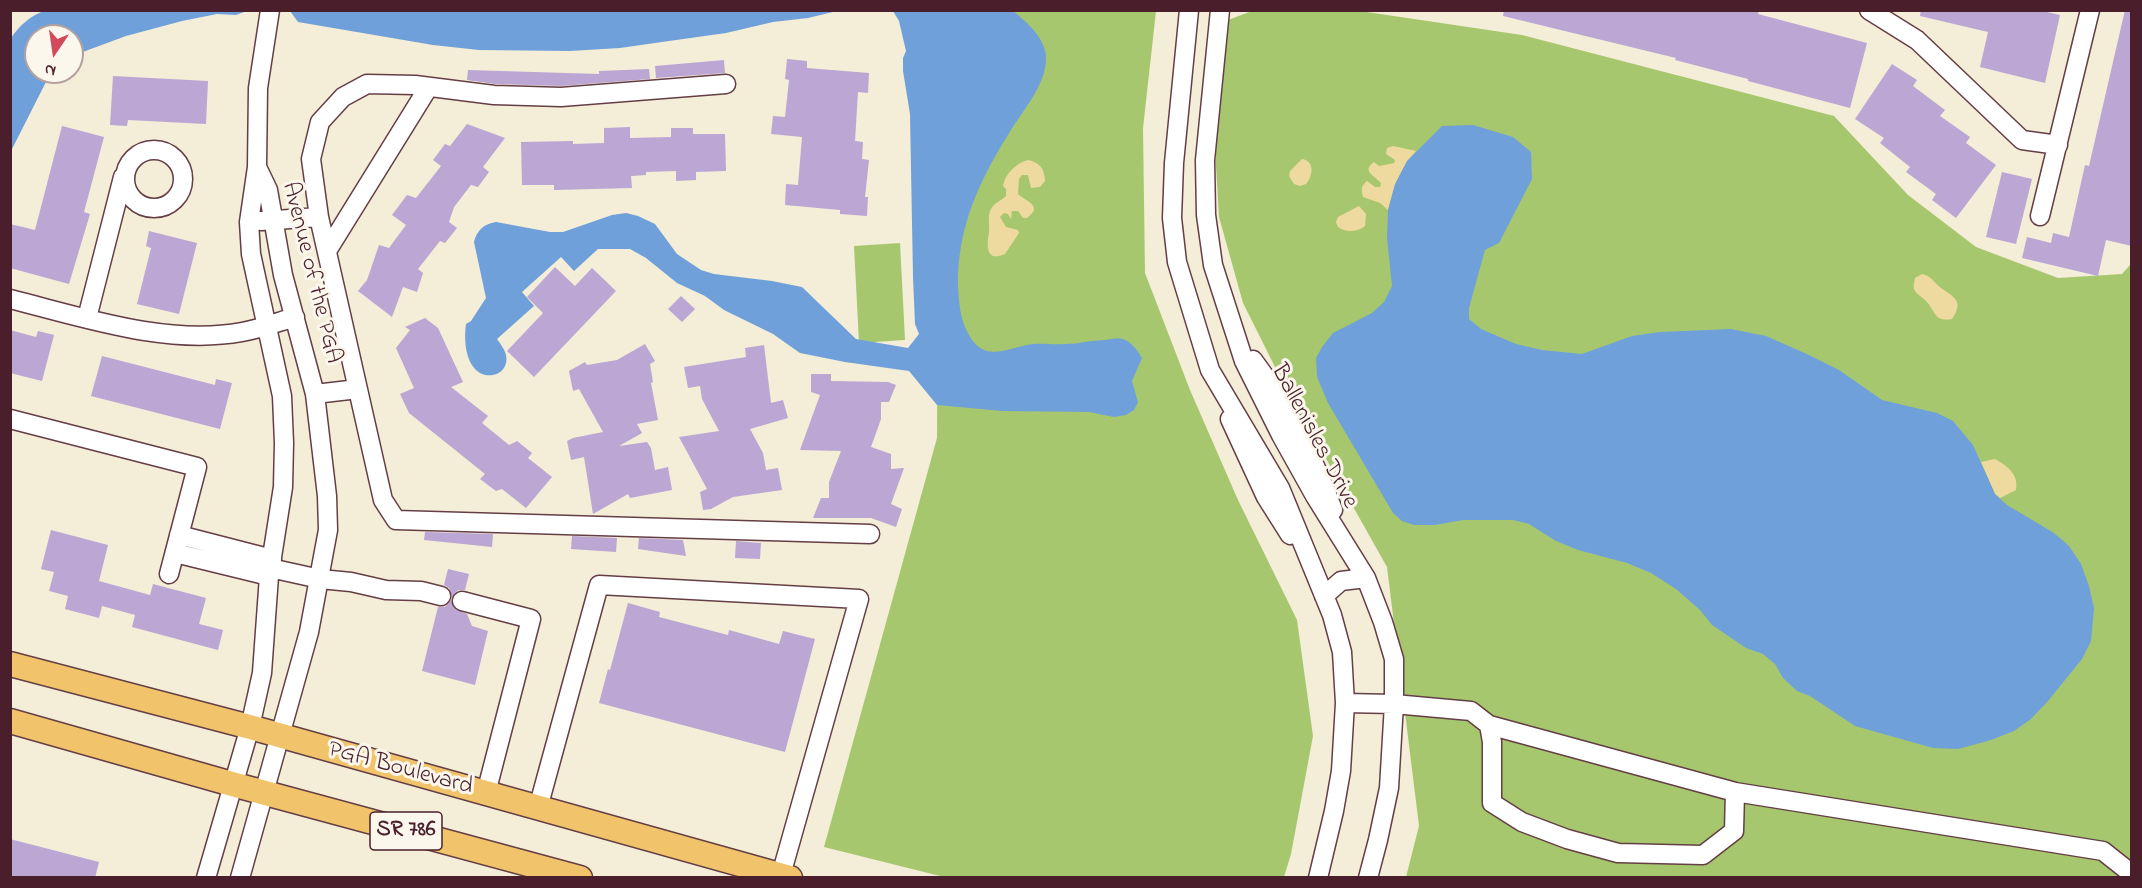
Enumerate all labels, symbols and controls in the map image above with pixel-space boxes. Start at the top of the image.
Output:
north arrow [24,24,84,84]
text: N [42,57,58,82]
street label: Avenue of the PGA [274,179,346,367]
street label: Ballenisles Drive [1263,360,1363,514]
street label: PGA Boulevard [325,737,475,803]
road number: SR 786 [370,812,442,850]

